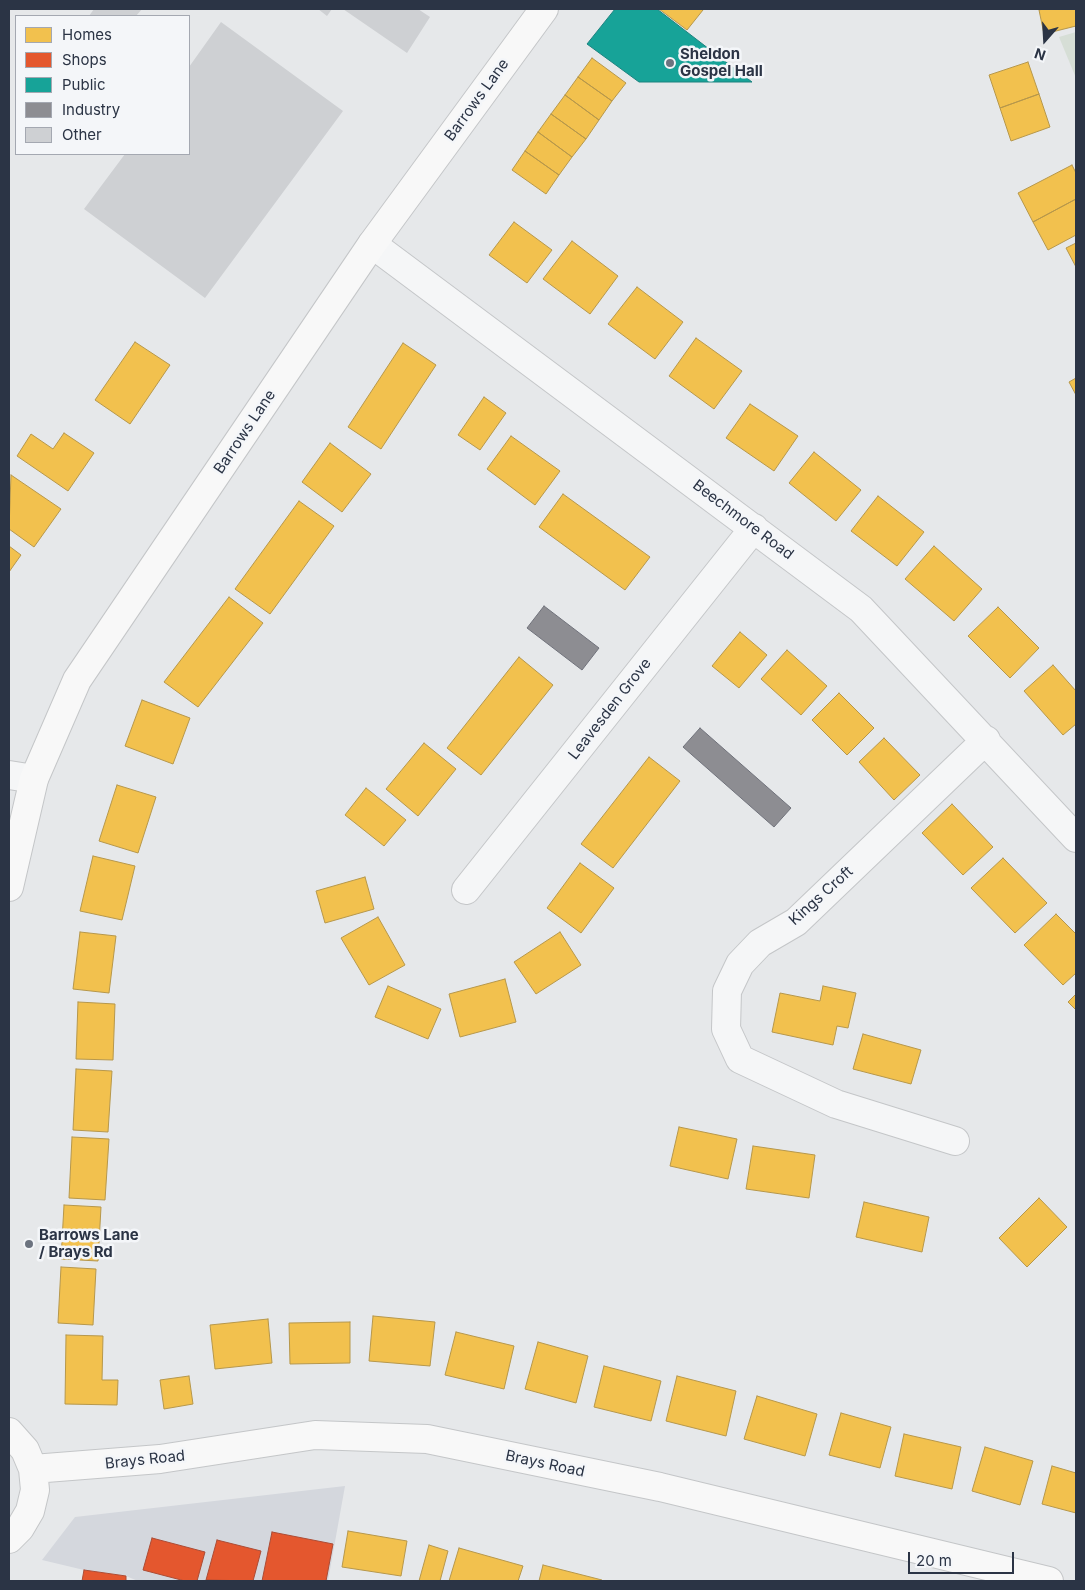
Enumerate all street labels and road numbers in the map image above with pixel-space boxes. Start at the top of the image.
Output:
street label: Barrows Lane [441,55,513,145]
street label: Barrows Lane [210,387,280,477]
street label: Beechmore Road [689,476,797,564]
street label: Leavesden Grove [565,655,655,763]
street label: Kings Croft [785,863,857,929]
street label: Brays Road [104,1447,186,1473]
street label: Brays Road [504,1447,586,1481]

